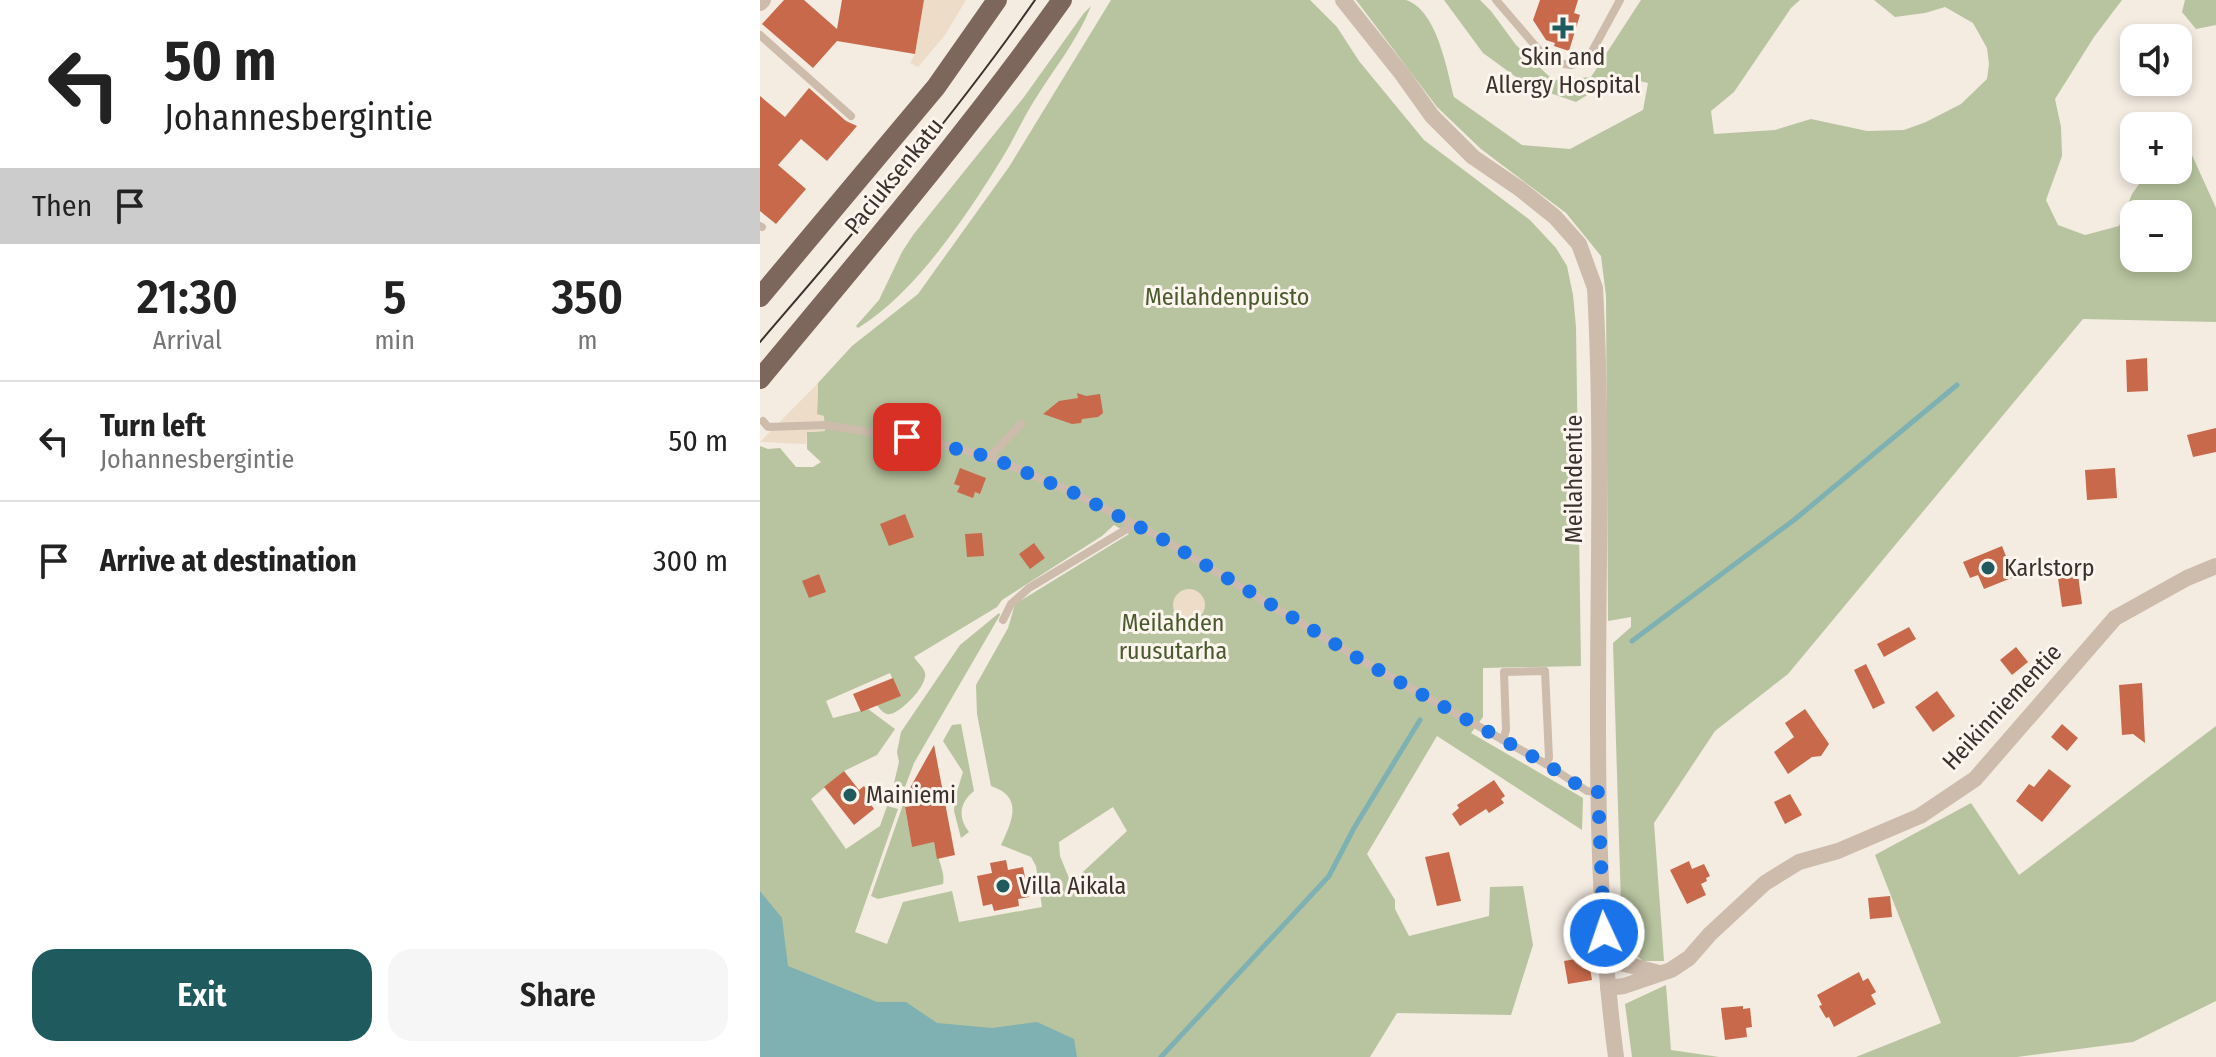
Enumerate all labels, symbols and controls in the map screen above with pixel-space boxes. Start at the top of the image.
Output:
marker: Skin and Allergy Hospital [1552,17,1574,39]
map controls [2120,24,2192,272]
button: sound [2120,24,2192,96]
text: 50 m [164,28,276,95]
icon: left [32,32,136,136]
place label: Skin and Allergy Hospital [1486,43,1640,99]
text: Johannesbergintie [164,96,433,140]
street label: Paciuksenkatu [839,112,949,240]
button: + [2120,112,2192,184]
icon: arrive [108,184,152,228]
text: Then [32,188,92,224]
button: − [2120,200,2192,272]
text: 21:30 [137,268,238,326]
text: 5 [383,268,406,326]
text: 350 [552,268,623,326]
park label: Meilahdenpuisto [1145,283,1309,311]
text: Arrival [153,325,222,356]
text: min [375,325,415,356]
text: m [577,325,597,356]
pin [873,403,941,471]
text: Turn left [100,408,206,444]
icon: arrive [885,415,929,459]
street label: Meilahdentie [1560,415,1588,543]
icon: left [32,419,76,463]
text: 50 m [668,423,728,459]
text: Johannesbergintie [100,444,294,475]
icon: arrive [32,539,76,583]
text: Arrive at destination [100,543,357,579]
text: 300 m [653,543,728,579]
place label: Karlstorp [2004,554,2095,582]
marker: Karlstorp [1979,559,1997,577]
park label: Meilahden ruusutarha [1119,609,1227,665]
street label: Heikinniementie [1937,638,2067,776]
place label: Mainiemi [866,781,956,809]
marker: Mainiemi [841,786,859,804]
place label: Villa Aikala [1019,872,1126,900]
marker: Villa Aikala [994,877,1012,895]
position arrow [1562,891,1646,975]
button: Exit [32,949,372,1041]
button: Share [388,949,728,1041]

